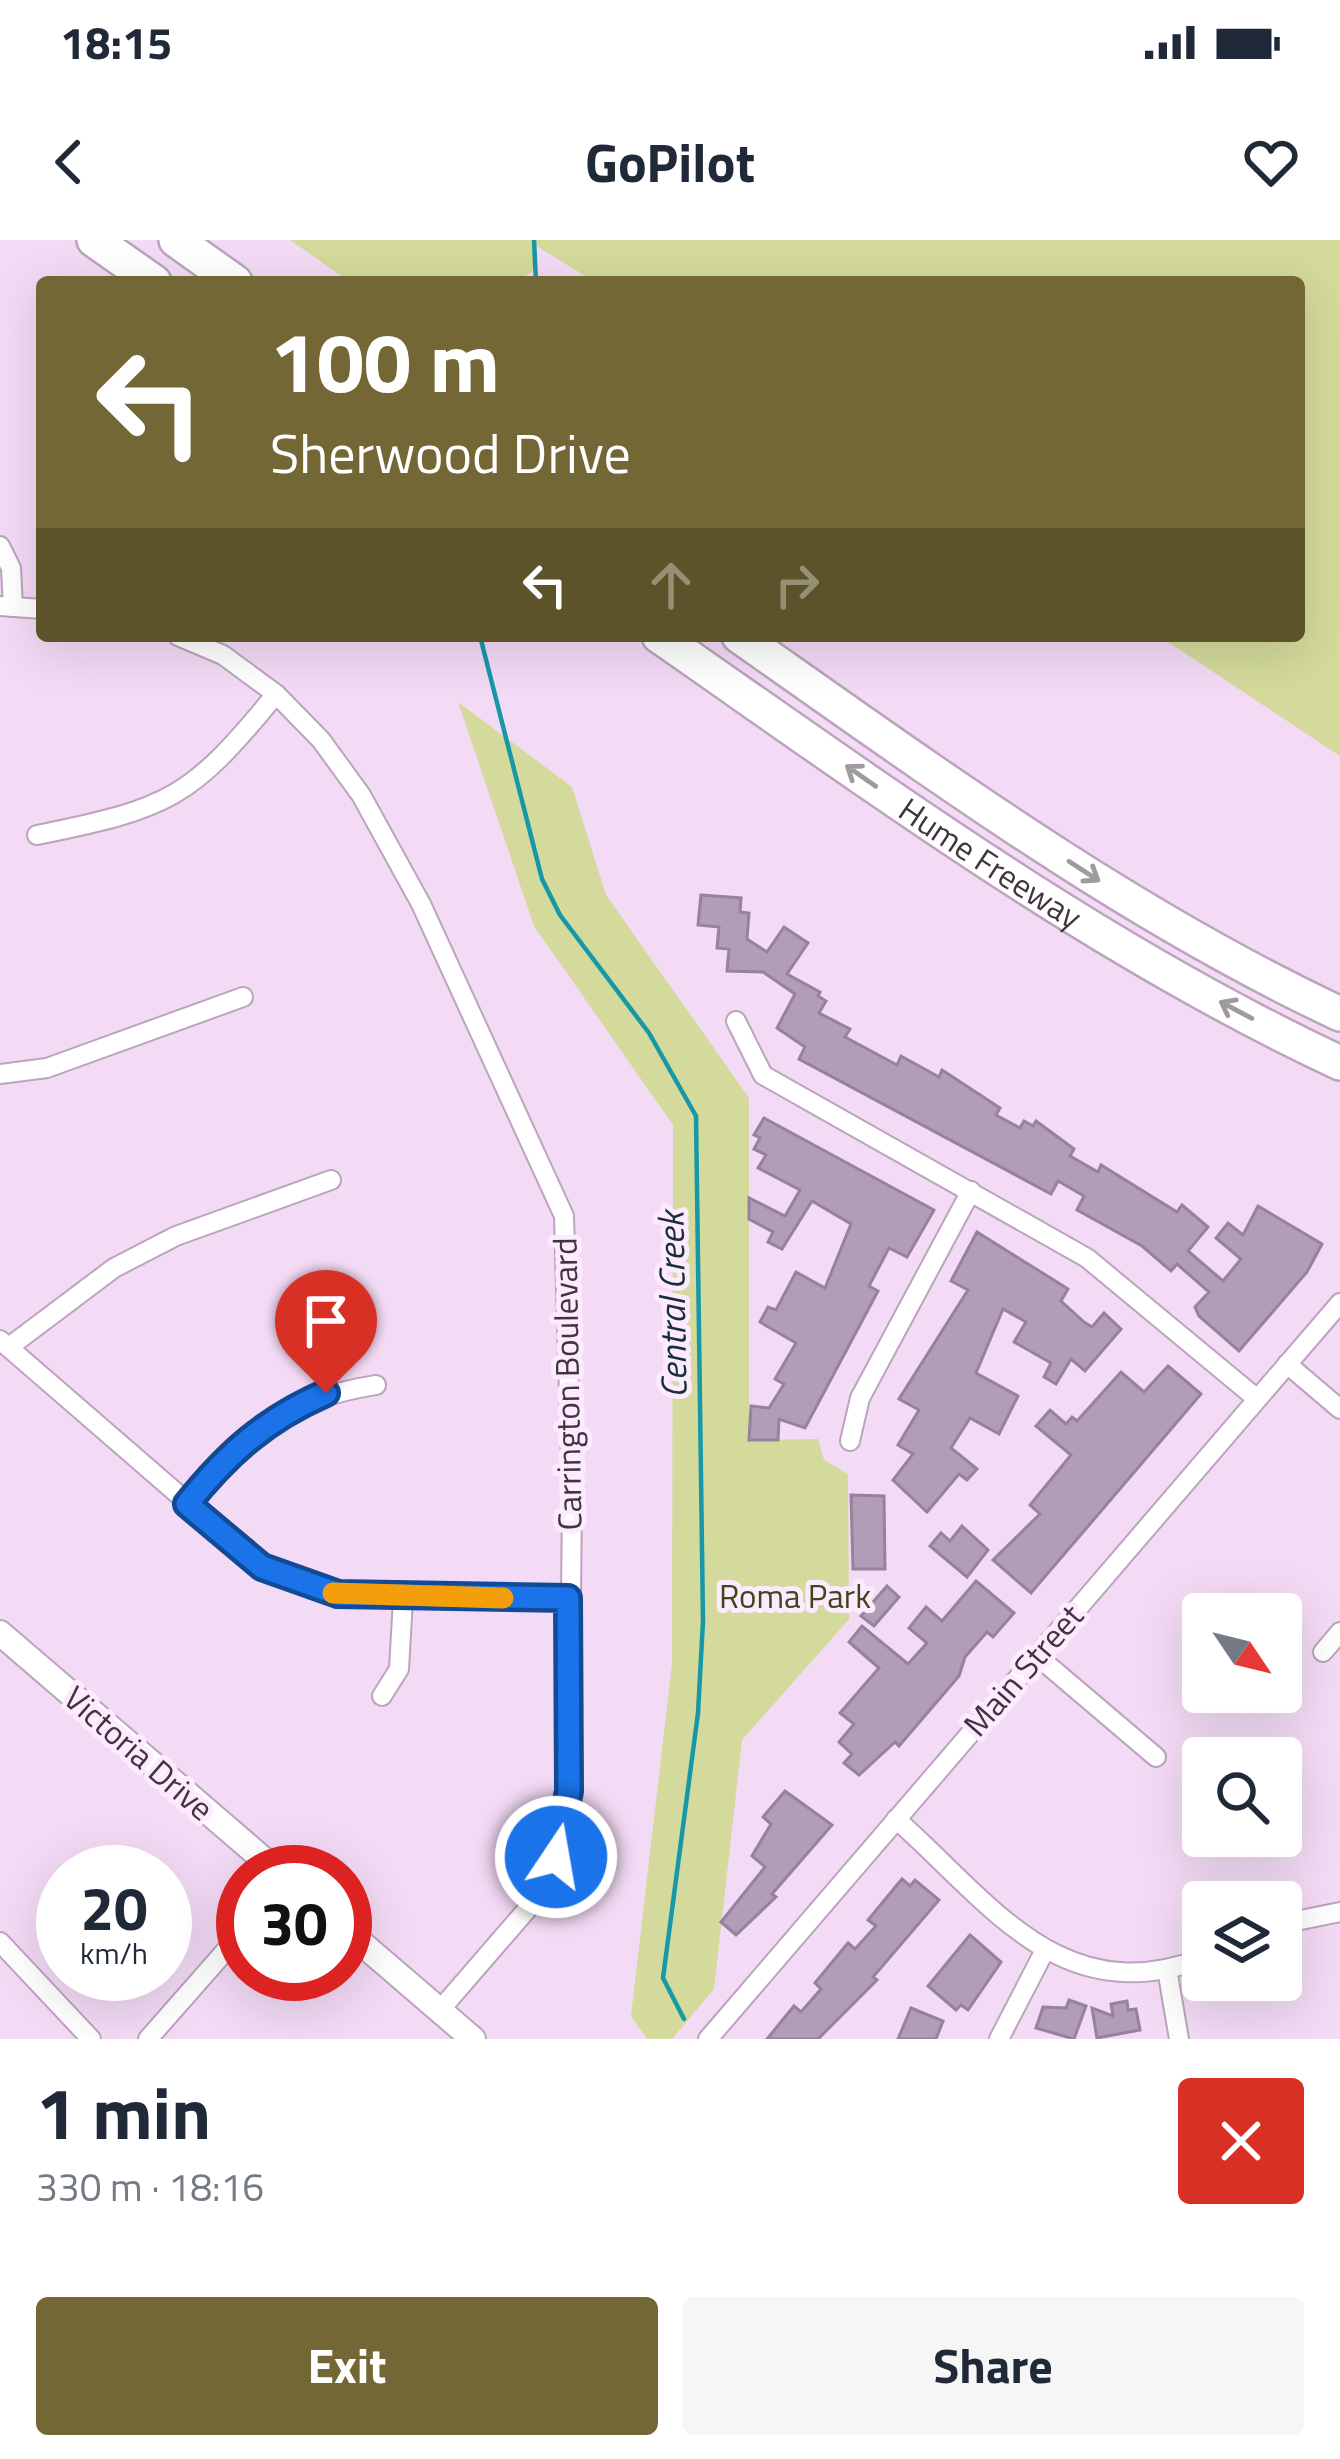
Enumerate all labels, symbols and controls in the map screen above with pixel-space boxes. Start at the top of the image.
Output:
text: 18:15 [60,8,172,76]
text: GoPilot [585,121,755,203]
icon: back [36,129,102,195]
icon: heart [1238,129,1304,195]
text: 100 m [270,297,500,425]
icon: left [72,324,228,480]
text: Sherwood Drive [270,412,631,494]
icon: left [512,552,578,618]
icon: ahead [638,552,704,618]
icon: right [764,552,830,618]
one-way arrow [844,764,878,789]
street label: Hume Freeway [889,785,1092,941]
one-way arrow [1066,859,1100,883]
one-way arrow [1219,997,1254,1020]
water label: Central Creek [642,1207,701,1399]
street label: Carrington Boulevard [539,1237,595,1531]
pin [275,1270,377,1393]
icon: arrive [293,1288,359,1354]
park label: Roma Park [719,1571,871,1621]
street label: Main Street [951,1592,1095,1747]
north arrow [1182,1593,1302,1713]
map controls [1182,1593,1302,2001]
street label: Victoria Drive [53,1674,225,1832]
button: search [1182,1737,1302,1857]
position arrow [493,1794,619,1920]
speed limit sign: 30 [216,1845,372,2001]
text: 20 [80,1862,148,1953]
button: layers [1182,1881,1302,2001]
text: km/h [80,1930,148,1976]
text: 1 min [36,2057,211,2167]
button: close [1178,2078,1304,2204]
text: 330 m · 18:16 [36,2157,264,2216]
button: Exit [36,2297,658,2435]
button: Share [682,2297,1304,2435]

